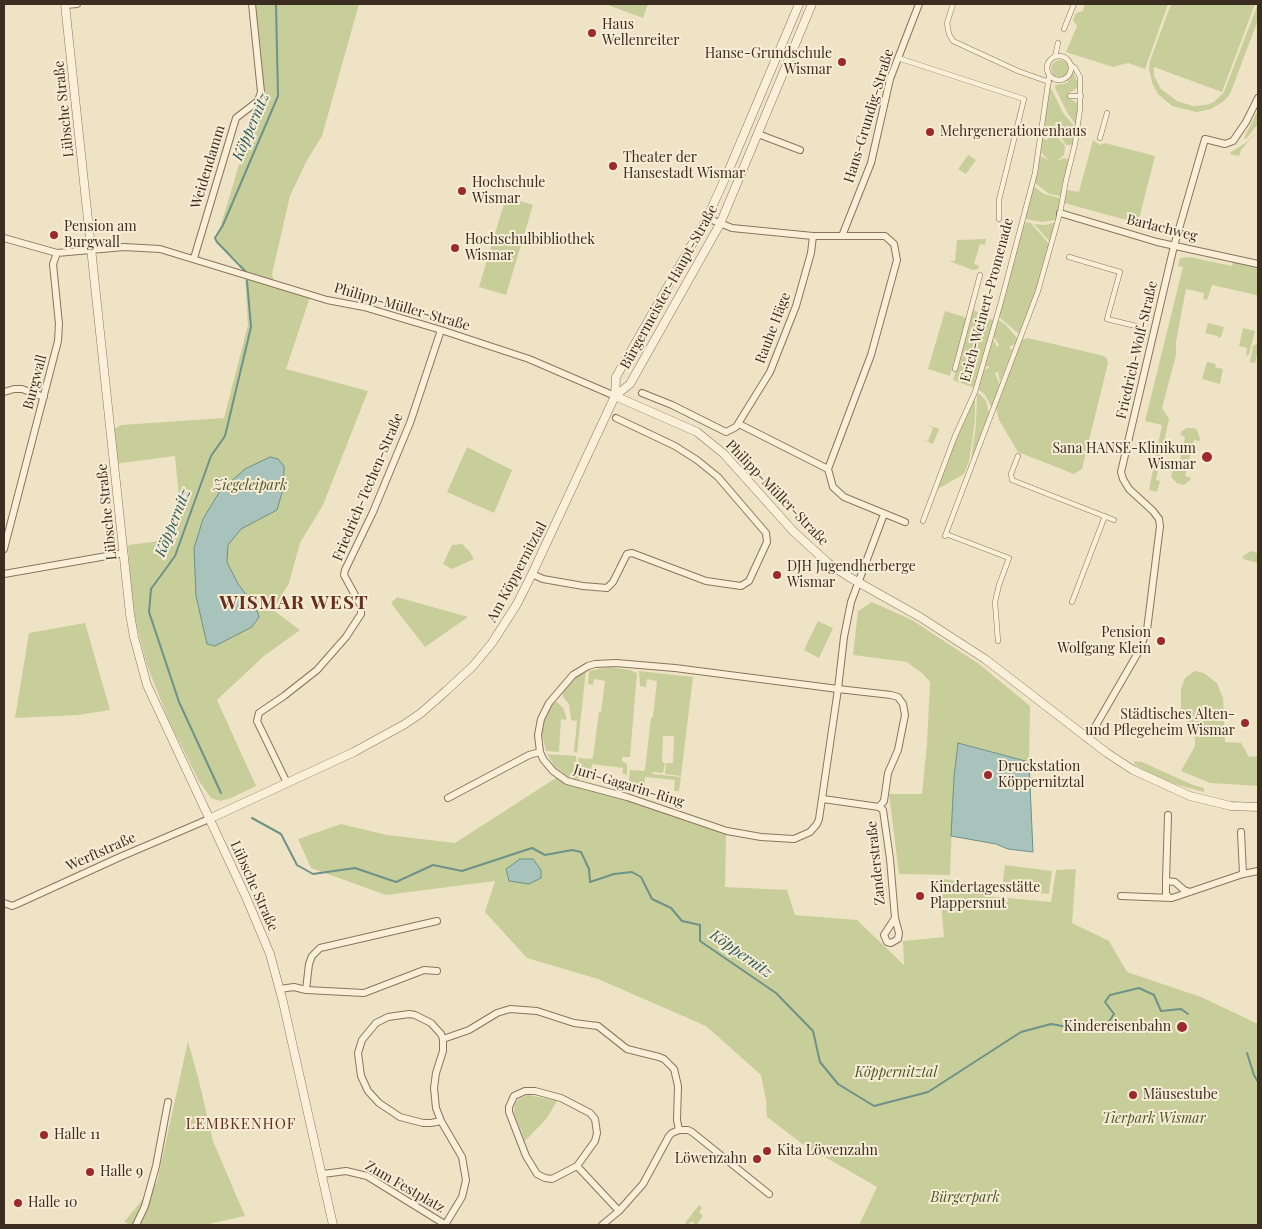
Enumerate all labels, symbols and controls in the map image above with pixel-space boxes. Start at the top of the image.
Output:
place label: Haus Wellenreiter [602,17,680,49]
marker: Haus Wellenreiter [586,27,598,39]
place label: Hanse-Grundschule Wismar [705,46,832,78]
street label: Hans-Grundig-Straße [841,47,897,185]
marker: Hanse-Grundschule Wismar [836,56,848,68]
street label: Lübsche Straße [51,60,77,158]
water label: Köppernitz [229,91,273,163]
street label: Weidendamm [187,123,229,211]
place label: Mehrgenerationenhaus [940,124,1087,140]
marker: Mehrgenerationenhaus [924,126,936,138]
place label: Theater der Hansestadt Wismar [623,150,745,182]
marker: Theater der Hansestadt Wismar [607,160,619,172]
place label: Hochschule Wismar [472,175,545,208]
marker: Hochschule Wismar [456,185,468,197]
street label: Bürgermeister-Haupt-Straße [617,202,721,372]
street label: Barlachweg [1125,211,1199,245]
street label: Erich-Weinert-Promenade [957,216,1017,384]
place label: Pension am Burgwall [64,219,137,252]
marker: Pension am Burgwall [48,229,60,241]
place label: Hochschulbibliothek Wismar [465,232,595,264]
marker: Hochschulbibliothek Wismar [449,242,461,254]
street label: Friedrich-Wolf-Straße [1113,279,1161,421]
street label: Philipp-Müller-Straße [332,280,472,334]
street label: Rauhe Häge [752,290,794,366]
street label: Burgwall [20,353,50,411]
street label: Friedrich-Techen-Straße [329,410,407,564]
street label: Philipp-Müller-Straße [722,437,832,549]
place label: Sana HANSE-Klinikum Wismar [1053,441,1196,474]
marker: Sana HANSE-Klinikum Wismar [1200,450,1214,464]
street label: Lübsche Straße [94,463,120,561]
park label: Ziegeleipark [213,478,287,494]
water label: Köppernitz [151,487,195,559]
street label: Am Köppernitztal [483,519,551,625]
place label: DJH Jugendherberge Wismar [787,559,916,592]
marker: DJH Jugendherberge Wismar [771,569,783,581]
district label: WISMAR WEST [218,592,370,614]
place label: Pension Wolfgang Klein [1057,625,1151,658]
marker: Pension Wolfgang Klein [1155,635,1167,647]
place label: Städtisches Alten- und Pflegeheim Wismar [1085,707,1235,740]
marker: Städtisches Alten- und Pflegeheim Wismar [1239,717,1251,729]
place label: Druckstation Köppernitztal [998,759,1084,792]
street label: Juri-Gagarin-Ring [572,761,686,811]
marker: Druckstation Köppernitztal [982,769,994,781]
street label: Zanderstraße [863,820,889,906]
street label: Werftstraße [64,829,138,875]
street label: Lübsche Straße [227,838,281,934]
place label: Kindertagesstätte Plappersnut [930,880,1040,912]
marker: Kindertagesstätte Plappersnut [914,890,926,902]
water label: Köppernitz [707,926,775,982]
place label: Kindereisenbahn [1064,1019,1171,1035]
marker: Kindereisenbahn [1175,1020,1189,1034]
park label: Köppernitztal [855,1065,937,1081]
place label: Mäusestube [1143,1087,1218,1103]
marker: Mäusestube [1127,1089,1139,1101]
park label: Tierpark Wismar [1102,1111,1206,1127]
district label: LEMBKENHOF [184,1115,298,1133]
place label: Halle 11 [54,1127,100,1143]
marker: Halle 11 [38,1129,50,1141]
place label: Kita Löwenzahn [777,1143,878,1159]
marker: Kita Löwenzahn [761,1145,773,1157]
place label: Löwenzahn [675,1151,747,1167]
marker: Löwenzahn [751,1153,763,1165]
street label: Zum Festplatz [362,1157,448,1217]
place label: Halle 9 [100,1164,143,1180]
marker: Halle 9 [84,1166,96,1178]
park label: Bürgerpark [930,1190,1000,1206]
place label: Halle 10 [28,1195,78,1211]
marker: Halle 10 [12,1197,24,1209]

